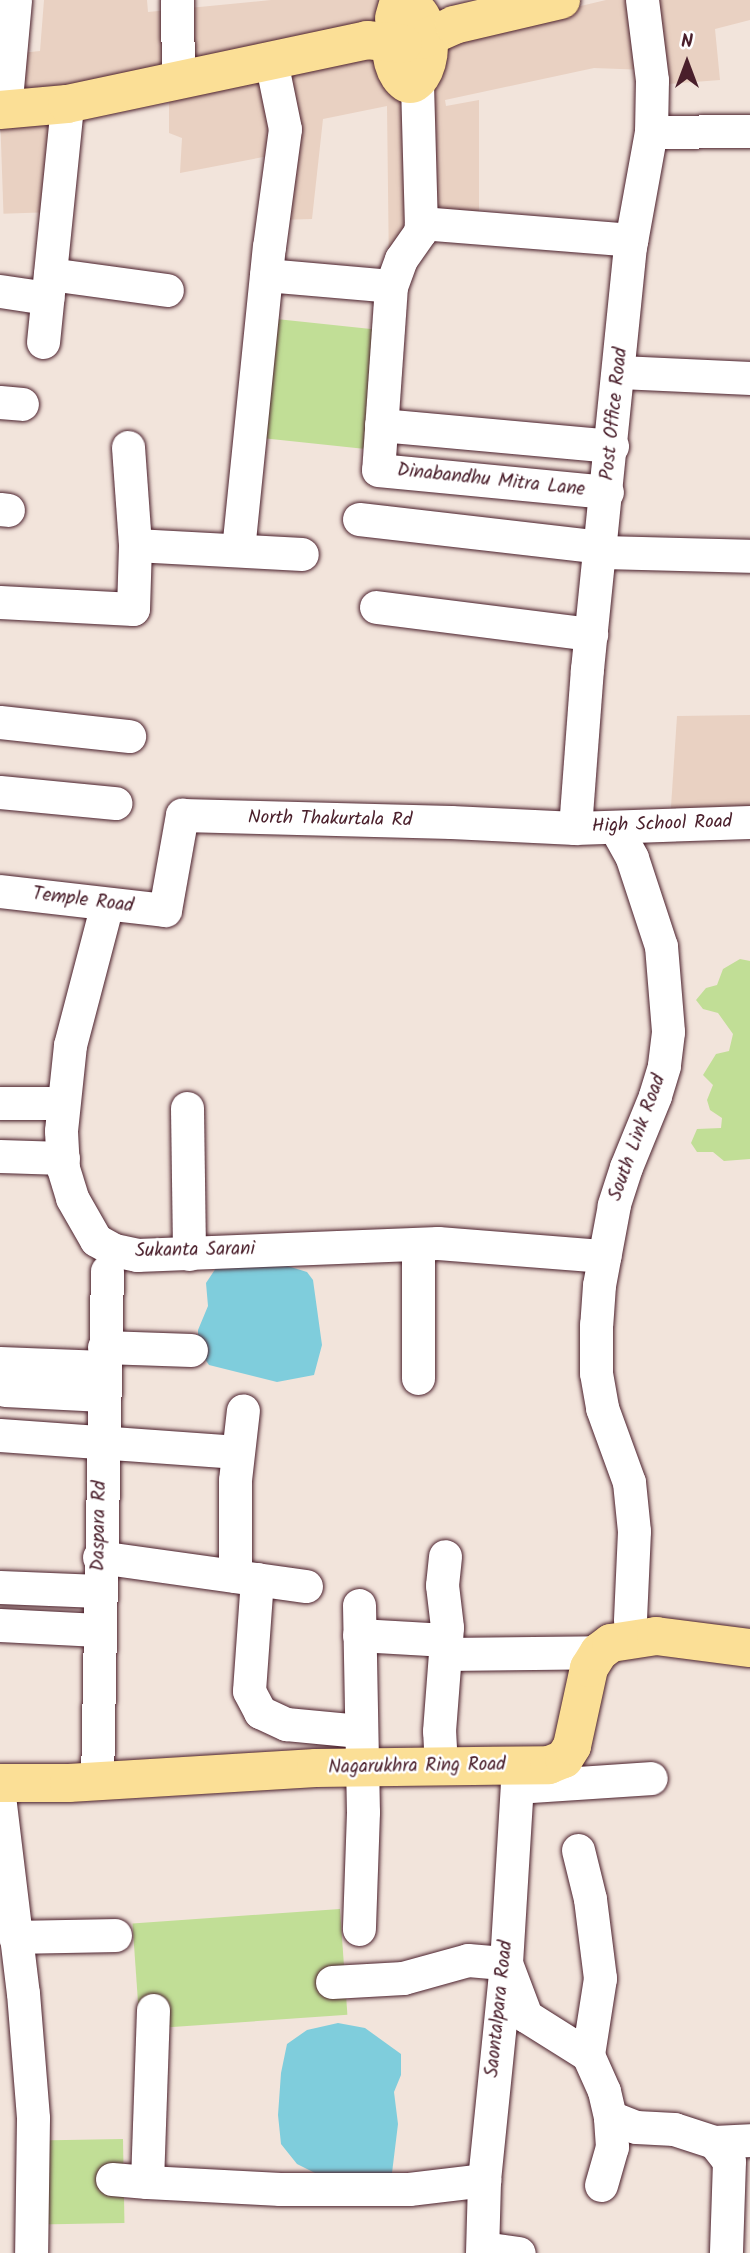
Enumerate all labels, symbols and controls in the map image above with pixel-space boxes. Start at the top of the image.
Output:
text: N [681,27,693,57]
north arrow [652,28,722,98]
street label: Post Office Road [597,346,633,482]
street label: Dinabandhu Mitra Lane [396,460,586,502]
street label: North Thakurtala Rd [248,807,412,833]
street label: High School Road [591,811,733,839]
street label: Temple Road [31,883,135,919]
street label: South Link Road [605,1072,671,1204]
street label: Sukanta Sarani [135,1239,255,1263]
street label: Daspara Rd [88,1480,112,1572]
street label: Nagarukhra Ring Road [328,1754,506,1780]
street label: Saontalpara Road [481,1939,519,2079]

